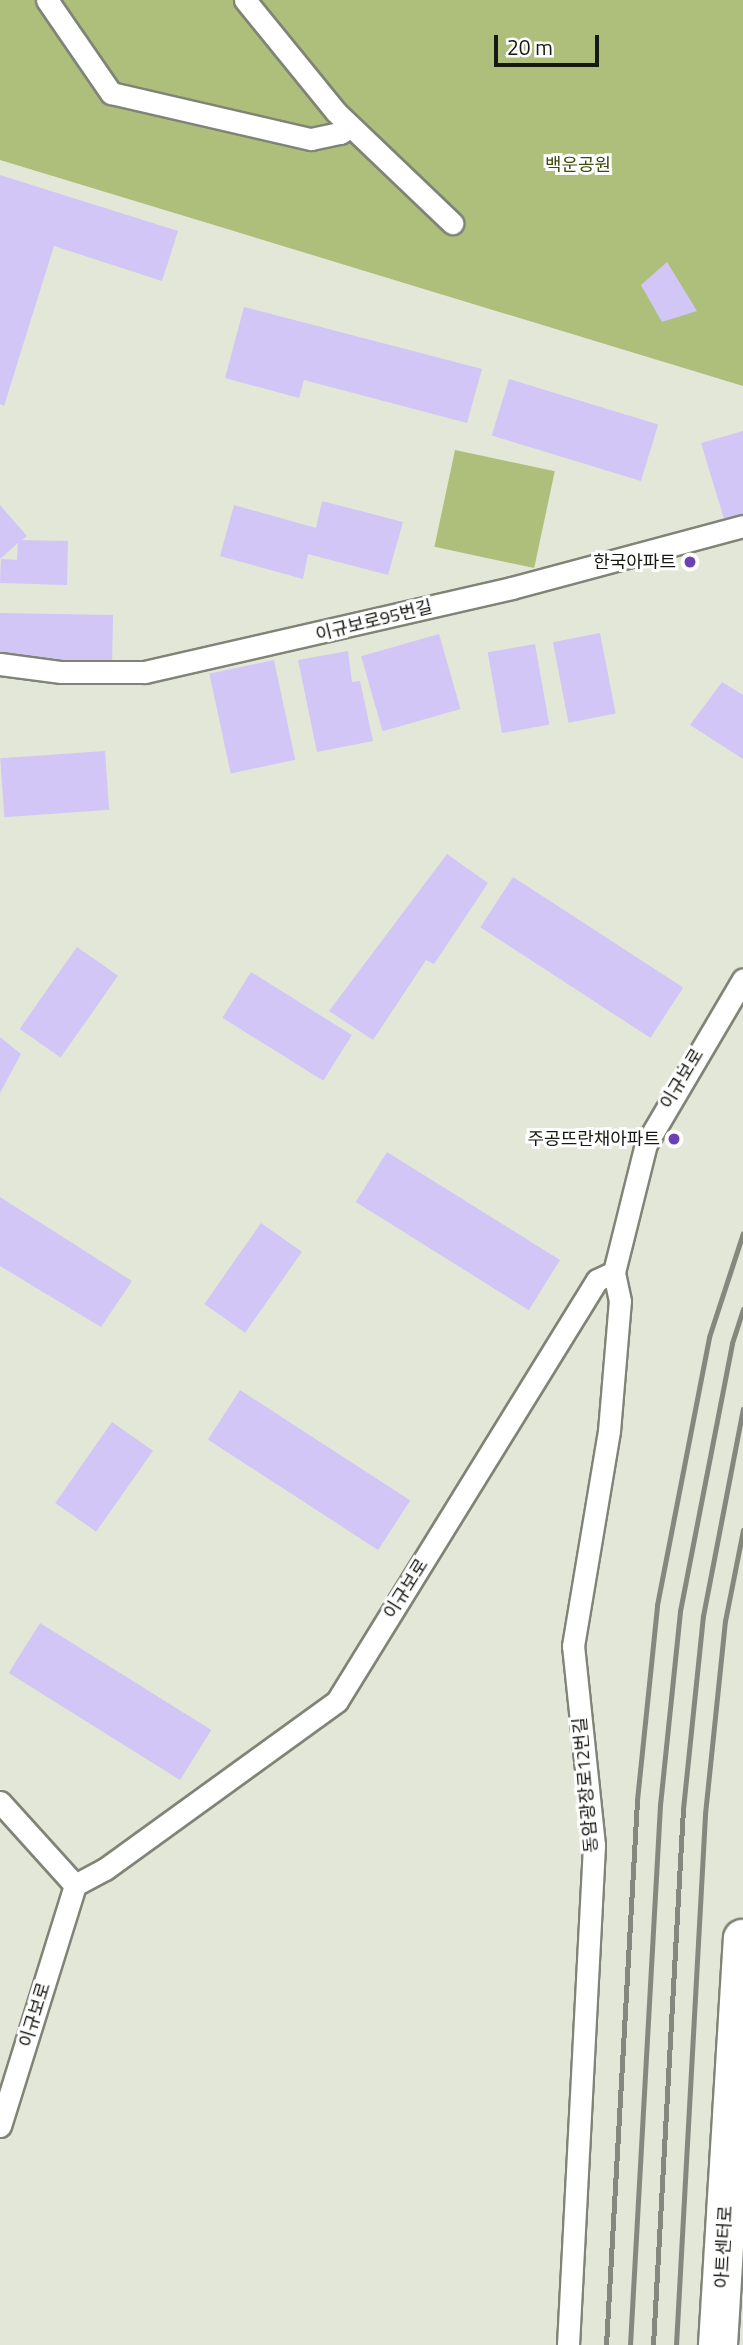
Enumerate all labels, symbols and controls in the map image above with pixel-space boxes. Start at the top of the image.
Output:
scale bar [498,21,603,65]
text: 20 m [507,31,553,63]
park label: 백운공원 [545,154,611,176]
place label: 한국아파트 [593,551,676,573]
marker: 한국아파트 [682,554,698,570]
street label: 이규보로95번길 [313,596,435,646]
street label: 이규보로 [656,1045,708,1113]
place label: 주공뜨란채아파트 [528,1128,660,1150]
marker: 주공뜨란채아파트 [666,1131,682,1147]
street label: 이규보로 [379,1555,433,1623]
street label: 동암광장로12번길 [569,1716,603,1854]
street label: 이규보로 [15,1980,55,2050]
street label: 아트센터로 [711,2205,737,2289]

